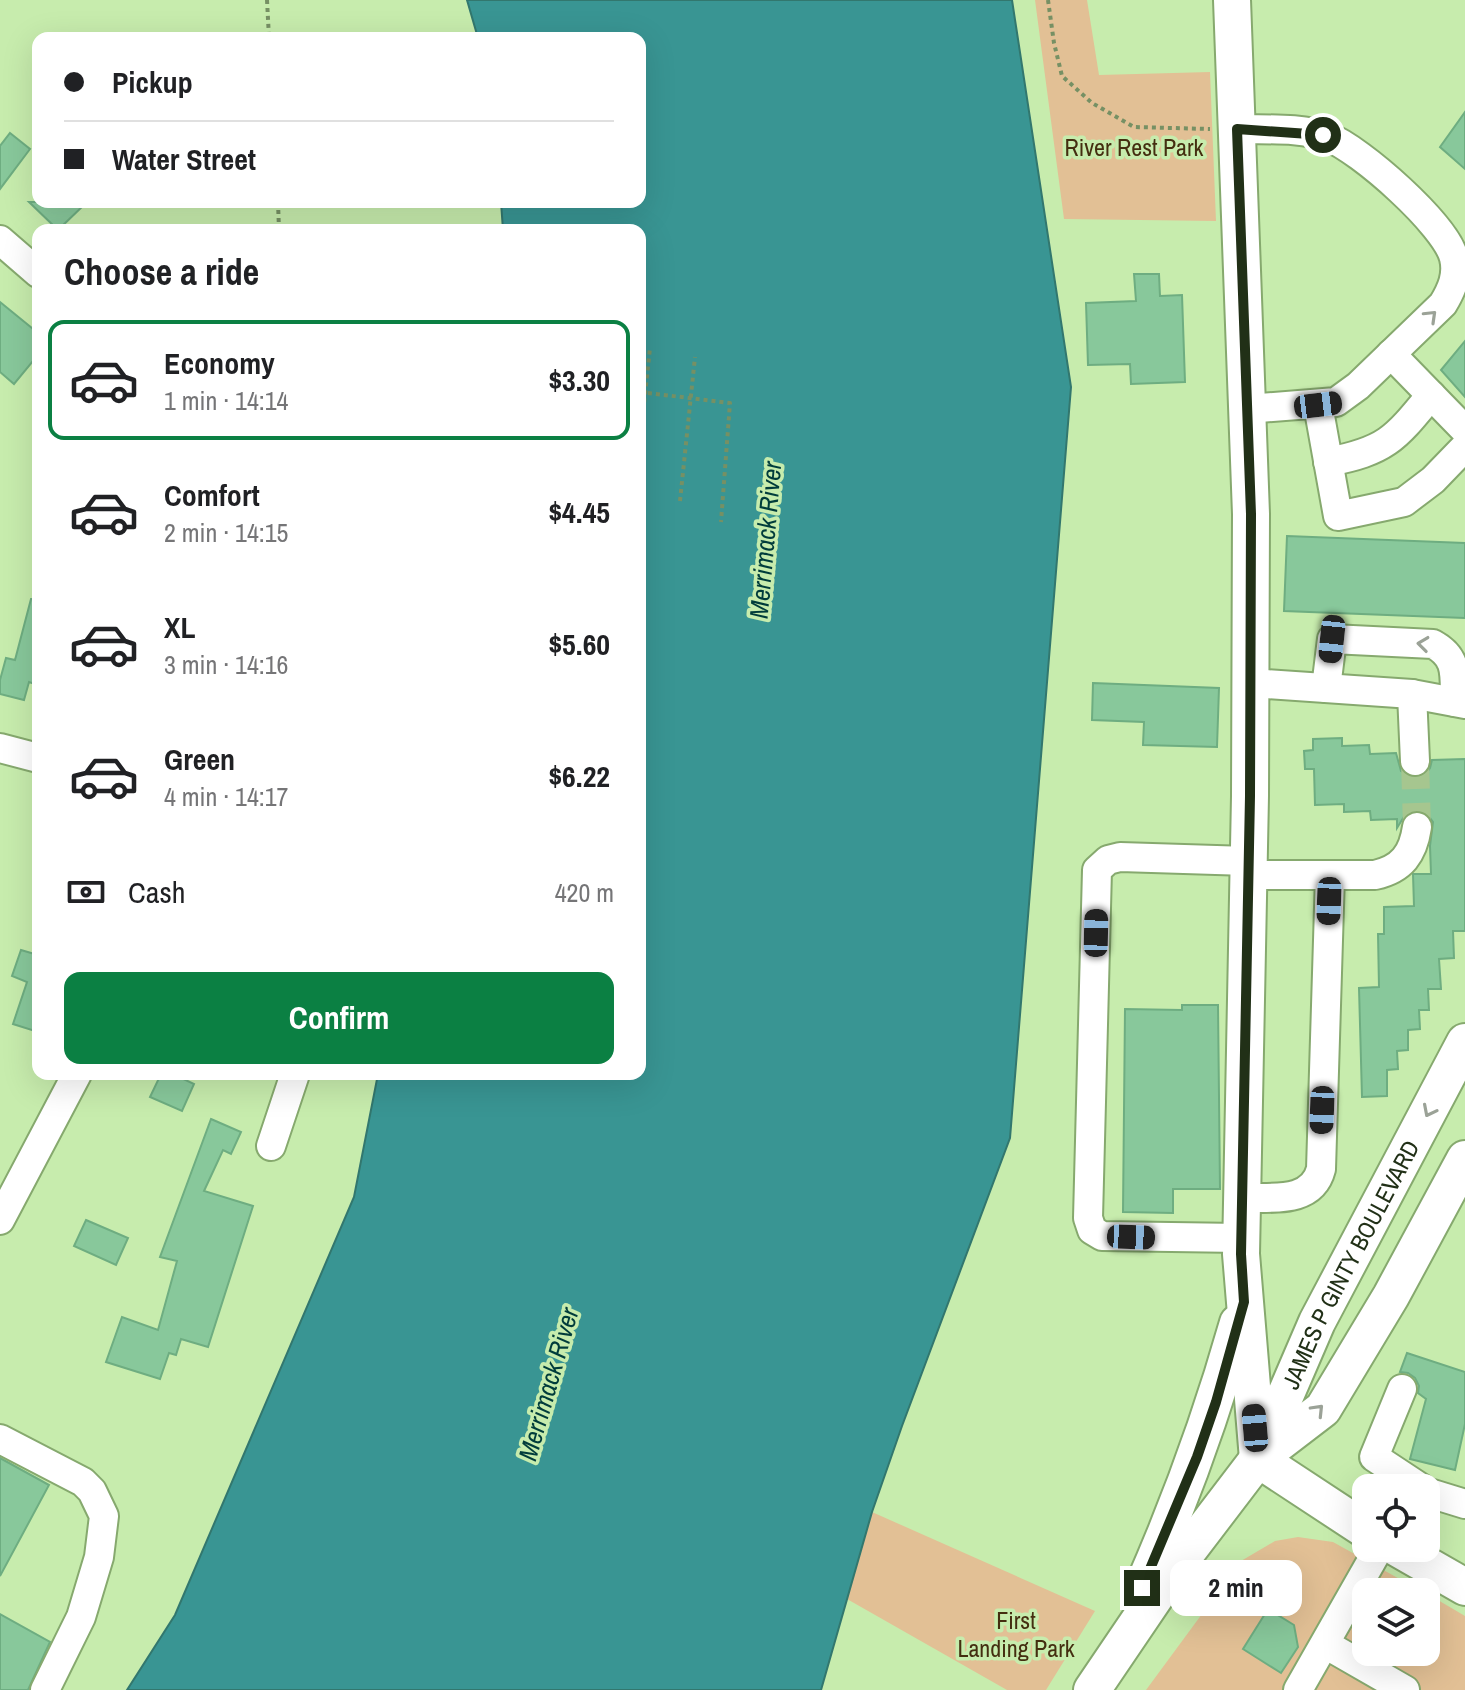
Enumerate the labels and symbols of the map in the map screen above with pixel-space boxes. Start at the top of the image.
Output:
route start [1305,117,1341,153]
park label: River Rest Park [1065,131,1204,163]
one-way arrow [1422,310,1436,325]
car [1293,390,1343,420]
water label: Merrimack River [741,459,789,620]
car [1318,614,1346,664]
one-way arrow [1416,636,1430,653]
car [1316,877,1342,925]
car [1084,909,1108,957]
car [1309,1086,1335,1134]
one-way arrow [1424,1102,1439,1117]
street label: JAMES P GINTY BOULEVARD [1274,1134,1426,1394]
car [1107,1224,1155,1250]
water label: Merrimack River [509,1303,587,1465]
car [1241,1403,1269,1453]
one-way arrow [1309,1405,1324,1419]
callout: 2 min [1170,1560,1302,1616]
route end [1124,1570,1160,1606]
park label: First Landing Park [957,1604,1075,1664]

